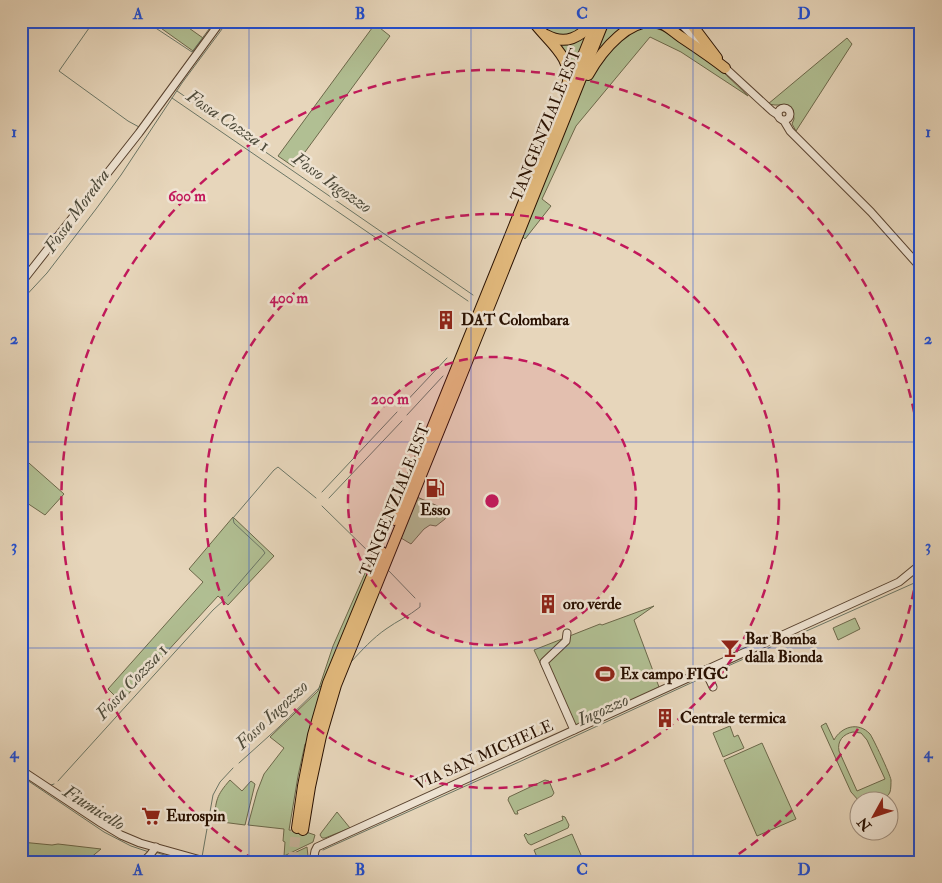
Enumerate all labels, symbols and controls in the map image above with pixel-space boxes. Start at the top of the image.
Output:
text: A [132,4,144,24]
text: B [355,4,365,24]
text: C [576,4,588,24]
text: D [797,4,811,24]
street label: TANGENZIALE EST [506,46,586,204]
water label: Fossa Cozza 1 [181,84,274,157]
text: 1 [11,122,17,142]
text: 1 [925,122,931,142]
water label: Fosso Ingozzo [287,147,376,219]
water label: Fossa Moredra [38,165,115,258]
text: 600 m [168,187,206,206]
text: 400 m [269,289,308,308]
building icon: DAT Colombara [435,309,457,331]
place label: DAT Colombara [461,310,569,330]
text: 2 [10,329,18,349]
text: 2 [924,329,932,349]
text: 200 m [371,390,409,409]
street label: TANGENZIALE EST [355,421,435,579]
fuel station icon: Esso [424,477,446,499]
centre of rings [483,492,501,510]
place label: Esso [420,500,450,520]
text: 3 [11,536,17,556]
text: 3 [925,536,931,556]
building icon: oro verde [537,593,559,615]
place label: oro verde [563,594,622,614]
place label: Bar Bomba dalla Bionda [745,629,823,667]
bar icon: Bar Bomba dalla Bionda [719,637,741,659]
water label: Fossa Cozza 1 [90,639,173,726]
sports icon: Ex campo FIGC [594,663,616,685]
place label: Ex campo FIGC [620,664,728,685]
water label: Fosso Ingozzo [230,675,313,755]
water label: Ingozzo [573,689,632,732]
building icon: Centrale termica [654,707,676,729]
place label: Centrale termica [680,708,786,728]
street label: VIA SAN MICHELE [412,715,556,795]
text: 4 [9,743,20,763]
text: 4 [923,743,934,763]
water label: Fiumicello [58,779,129,836]
north arrow [850,790,900,840]
supermarket icon: Eurospin [140,805,162,827]
place label: Eurospin [166,806,226,827]
text: N [854,813,876,835]
text: A [132,860,144,880]
text: B [355,860,365,880]
text: C [576,860,588,880]
text: D [797,860,811,880]

